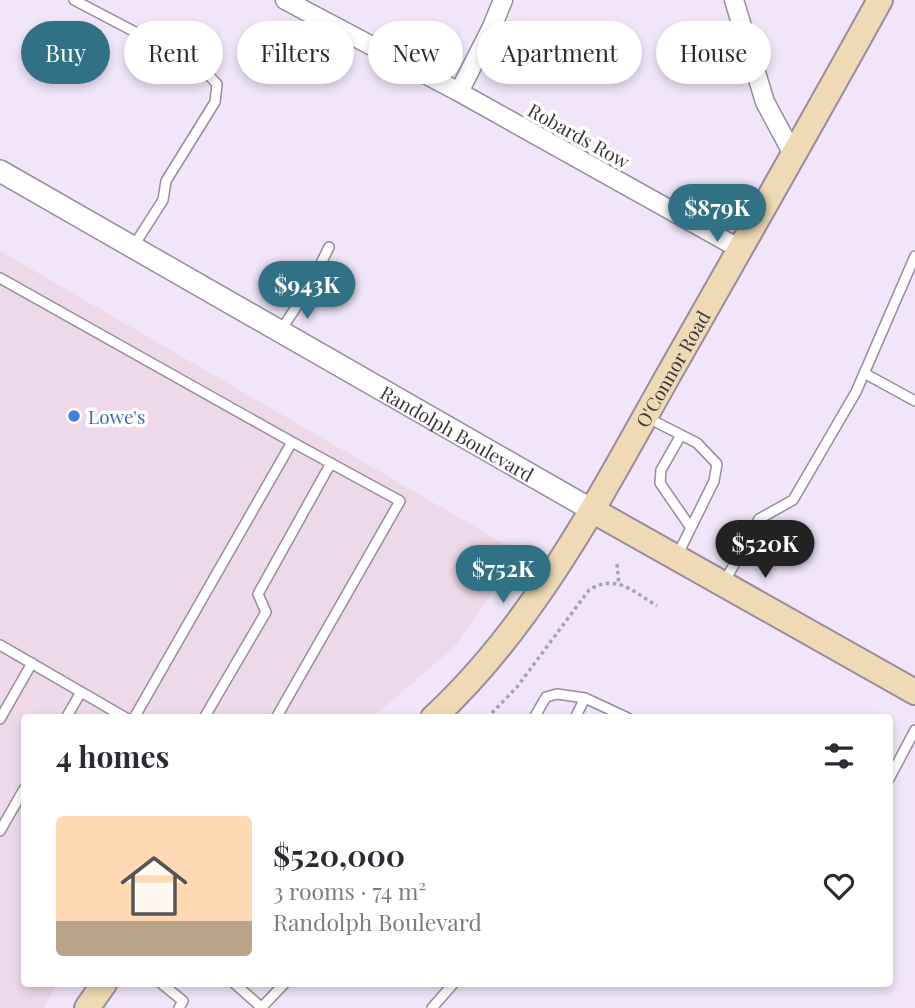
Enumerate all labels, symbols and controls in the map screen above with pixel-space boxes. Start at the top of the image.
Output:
chip: Buy [21,21,110,84]
chip: Rent [124,21,223,84]
chip: Filters [237,21,354,84]
chip: New [368,21,463,84]
chip: Apartment [477,21,642,84]
chip: House [656,21,771,84]
street label: Robards Row [524,96,635,174]
pin: $879K [668,184,766,244]
text: $879K [684,191,750,222]
pin: $943K [258,262,356,321]
text: $943K [274,268,340,299]
street label: O'Connor Road [629,306,716,432]
street label: Randolph Boulevard [376,379,539,487]
place label: Lowe's [88,403,145,429]
marker: Lowe's [66,408,82,424]
pin: $520K [716,520,814,580]
text: $520K [731,527,799,558]
pin: $752K [454,546,552,605]
text: $752K [472,552,534,583]
text: 4 homes [56,736,169,776]
icon: filters [820,737,858,775]
text: $520,000 [273,835,405,875]
icon: home [112,844,196,928]
icon: heart [820,867,858,905]
text: 3 rooms · 74 m² [273,875,426,906]
text: Randolph Boulevard [273,906,482,937]

